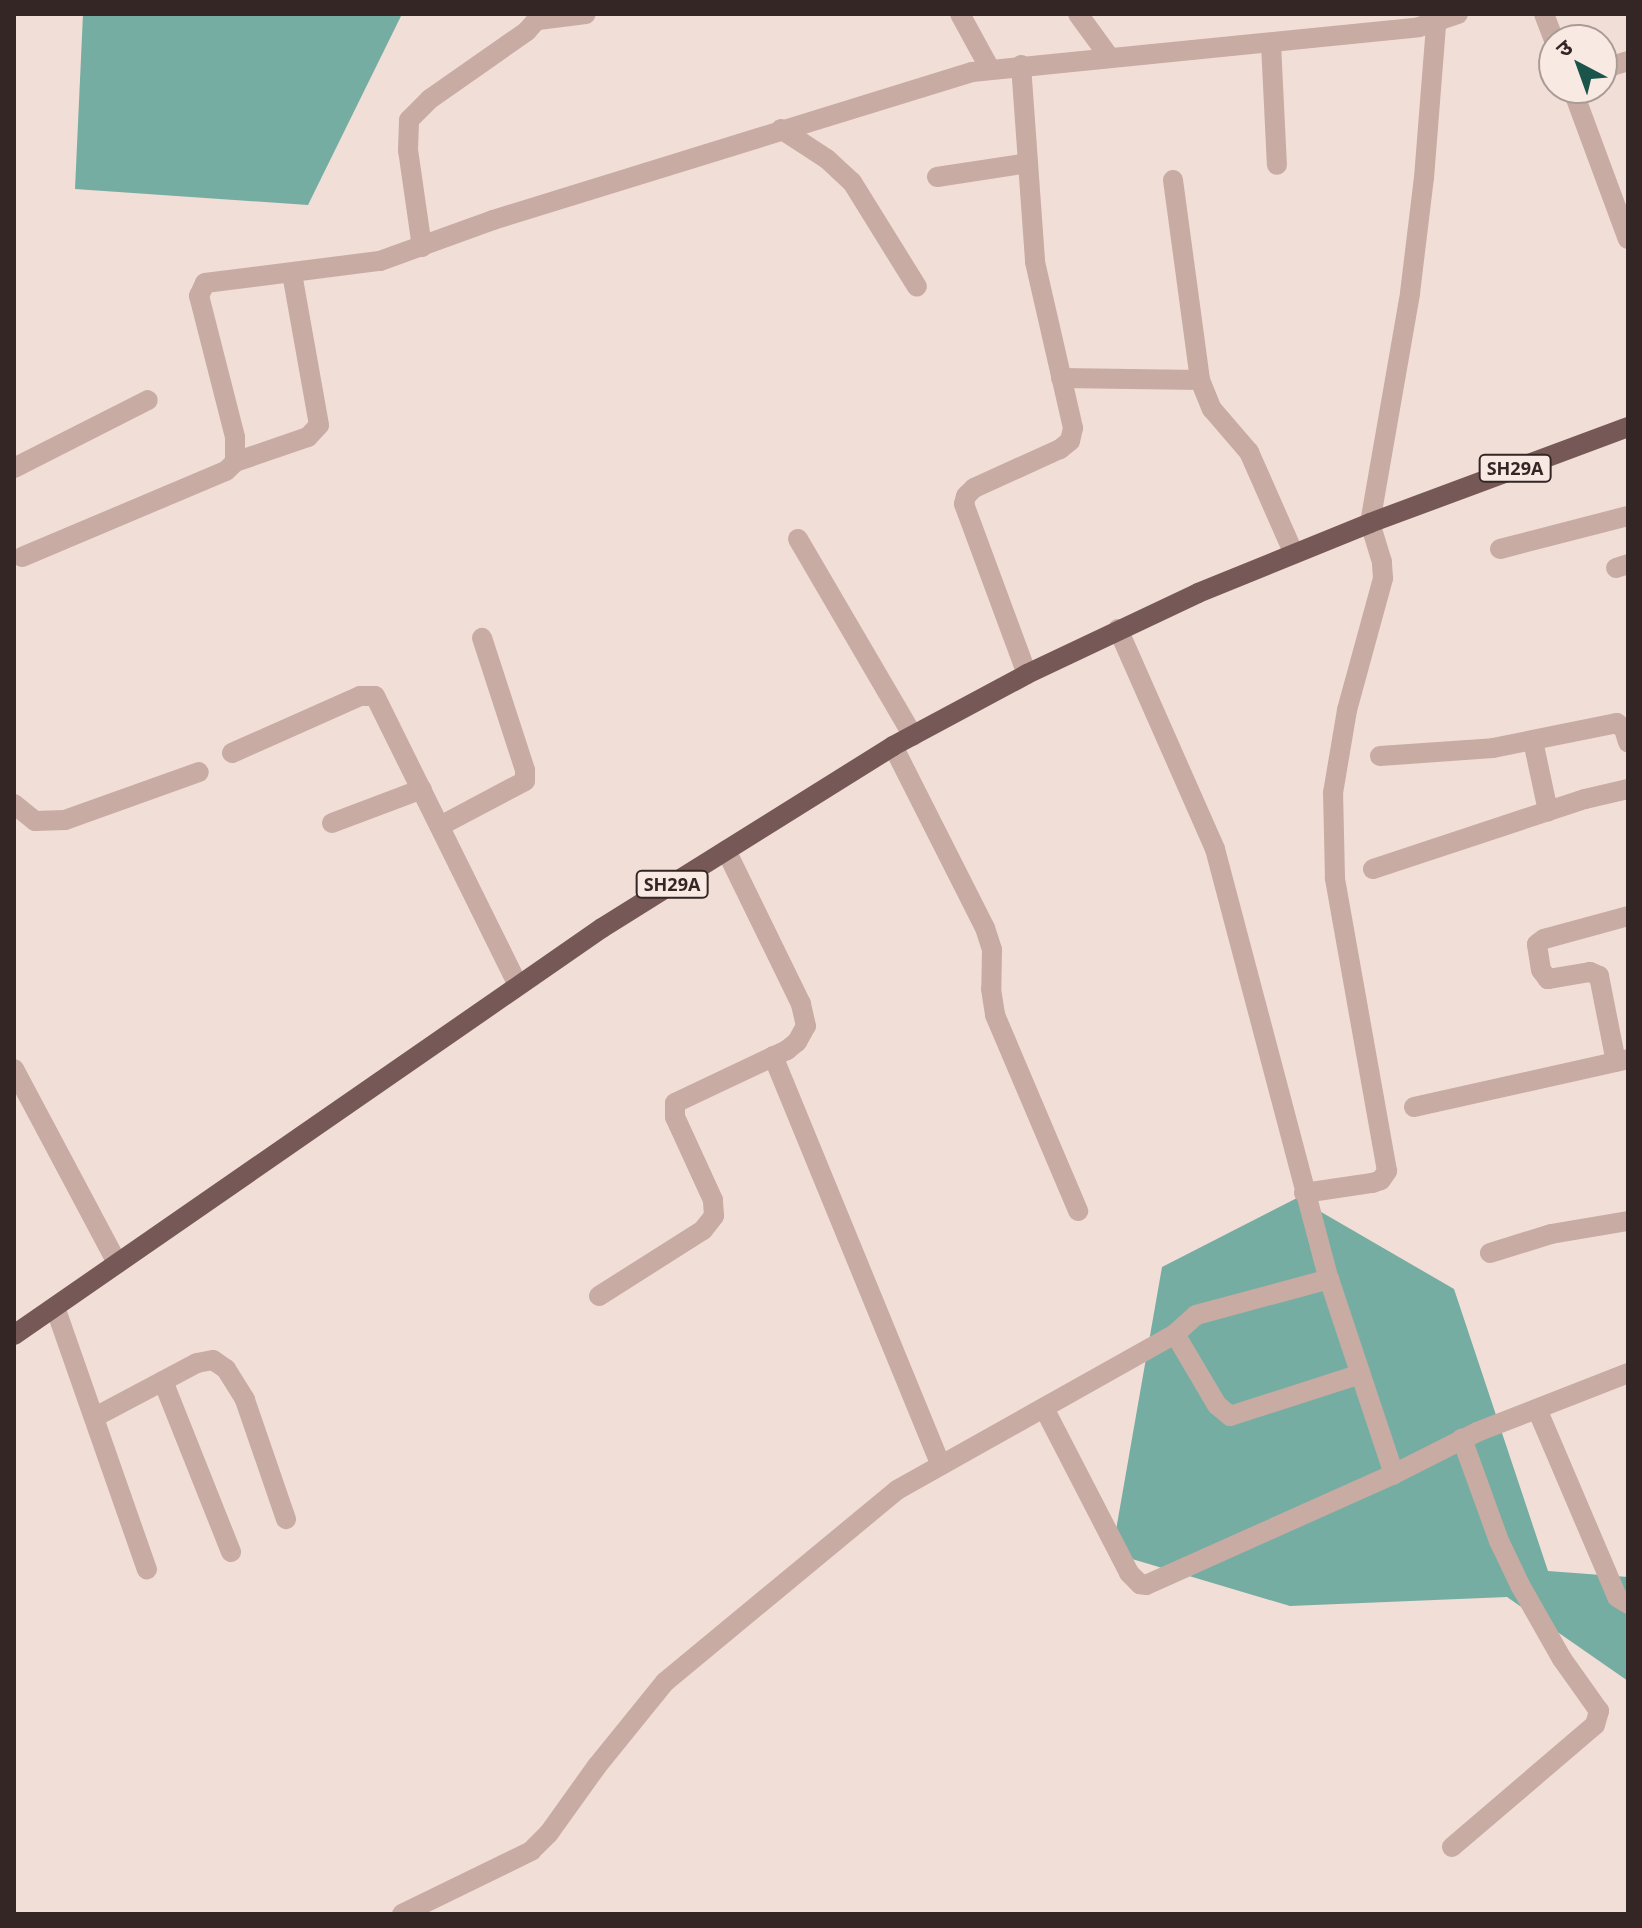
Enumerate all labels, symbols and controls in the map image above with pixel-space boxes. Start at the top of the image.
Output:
north arrow [1538,24,1618,104]
text: उ [1549,32,1578,63]
road number: SH29A [1477,454,1553,482]
road number: SH29A [634,870,710,898]

